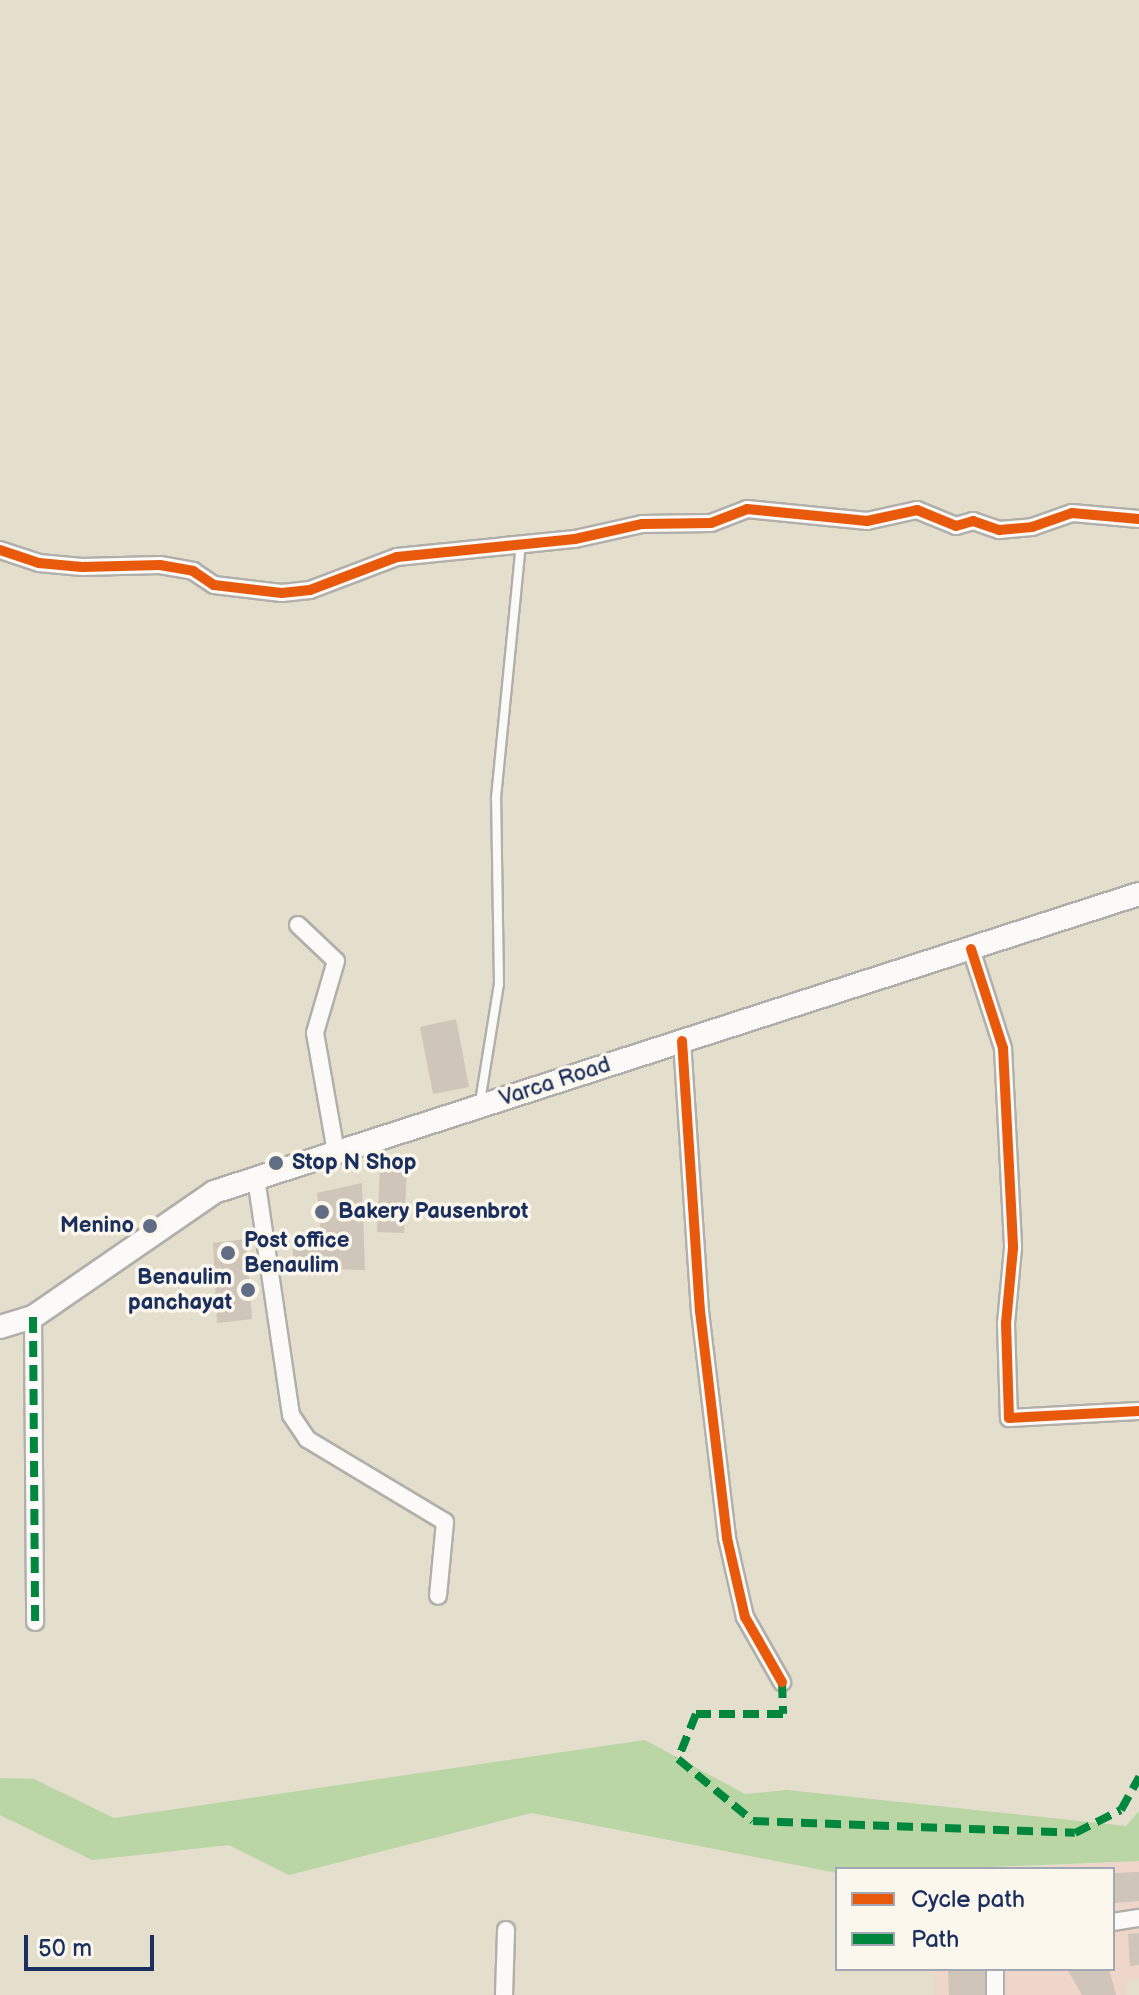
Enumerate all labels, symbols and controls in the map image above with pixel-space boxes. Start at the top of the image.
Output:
street label: Varca Road [496,1052,614,1112]
place label: Stop N Shop [292,1150,416,1176]
marker: Stop N Shop [267,1154,285,1172]
place label: Bakery Pausenbrot [338,1199,529,1225]
marker: Bakery Pausenbrot [313,1203,331,1221]
place label: Menino [60,1213,134,1239]
marker: Menino [141,1217,159,1235]
place label: Post office Benaulim [244,1227,349,1278]
marker: Post office Benaulim [219,1244,237,1262]
place label: Benaulim panchayat [128,1264,232,1316]
marker: Benaulim panchayat [239,1281,257,1299]
legend [835,1867,1115,1971]
text: Cycle path [911,1885,1025,1914]
scale bar [28,1919,158,1969]
text: Path [911,1925,959,1954]
text: 50 m [38,1934,92,1963]

